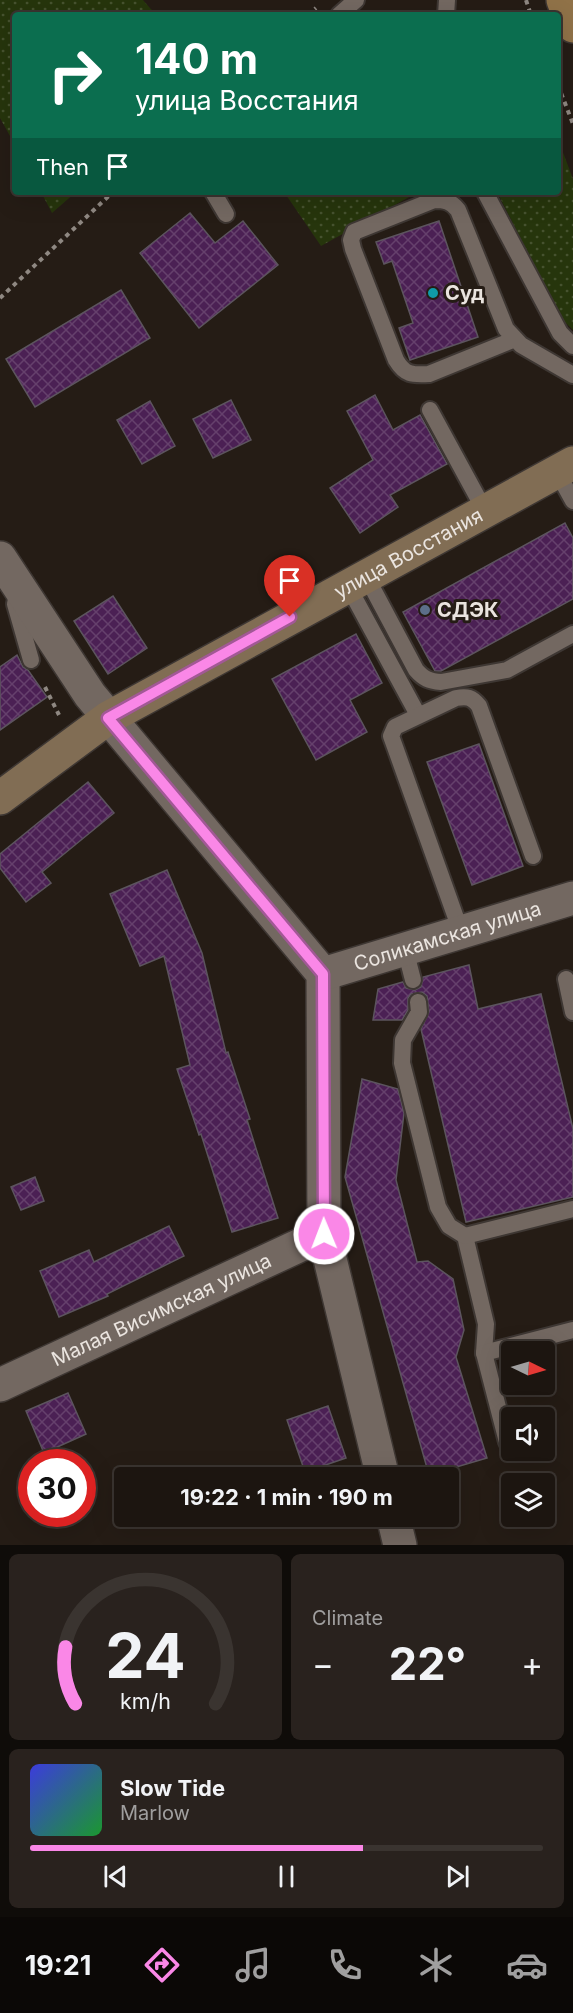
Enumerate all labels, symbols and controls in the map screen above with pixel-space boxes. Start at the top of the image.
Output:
text: 140 m [135,33,258,84]
icon: right [36,36,114,114]
text: улица Восстания [135,84,359,117]
icon: arrive [101,150,134,183]
text: Then [36,154,89,180]
place label: Суд [445,281,484,305]
marker: Суд [426,286,440,300]
street label: улица Восстания [330,503,487,604]
pin [264,555,315,617]
icon: arrive [273,564,306,597]
place label: СДЭК [437,598,498,622]
marker: СДЭК [418,603,432,617]
street label: Соликамская улица [351,896,544,976]
position arrow [292,1202,356,1266]
street label: Малая Висимская улица [48,1248,275,1371]
north arrow [501,1341,555,1395]
map controls [501,1341,555,1527]
button: sound [501,1407,555,1461]
speed limit sign: 30 [18,1449,96,1527]
button: layers [501,1473,555,1527]
text: 19:22 · 1 min · 190 m [180,1484,393,1510]
text: Climate [312,1606,383,1630]
text: 24 [105,1618,186,1693]
text: 22° [389,1636,466,1691]
text: − [312,1644,334,1684]
text: + [521,1644,543,1684]
text: km/h [120,1688,171,1714]
text: Slow Tide [120,1775,225,1801]
text: Marlow [120,1801,190,1825]
icon: previous [99,1860,132,1893]
icon: pause [270,1860,303,1893]
icon: next [441,1860,474,1893]
icon: directions [141,1944,183,1986]
icon: music [232,1944,274,1986]
icon: phone [324,1944,366,1986]
icon: climate [415,1944,457,1986]
icon: car [506,1944,548,1986]
text: 19:21 [25,1949,92,1982]

